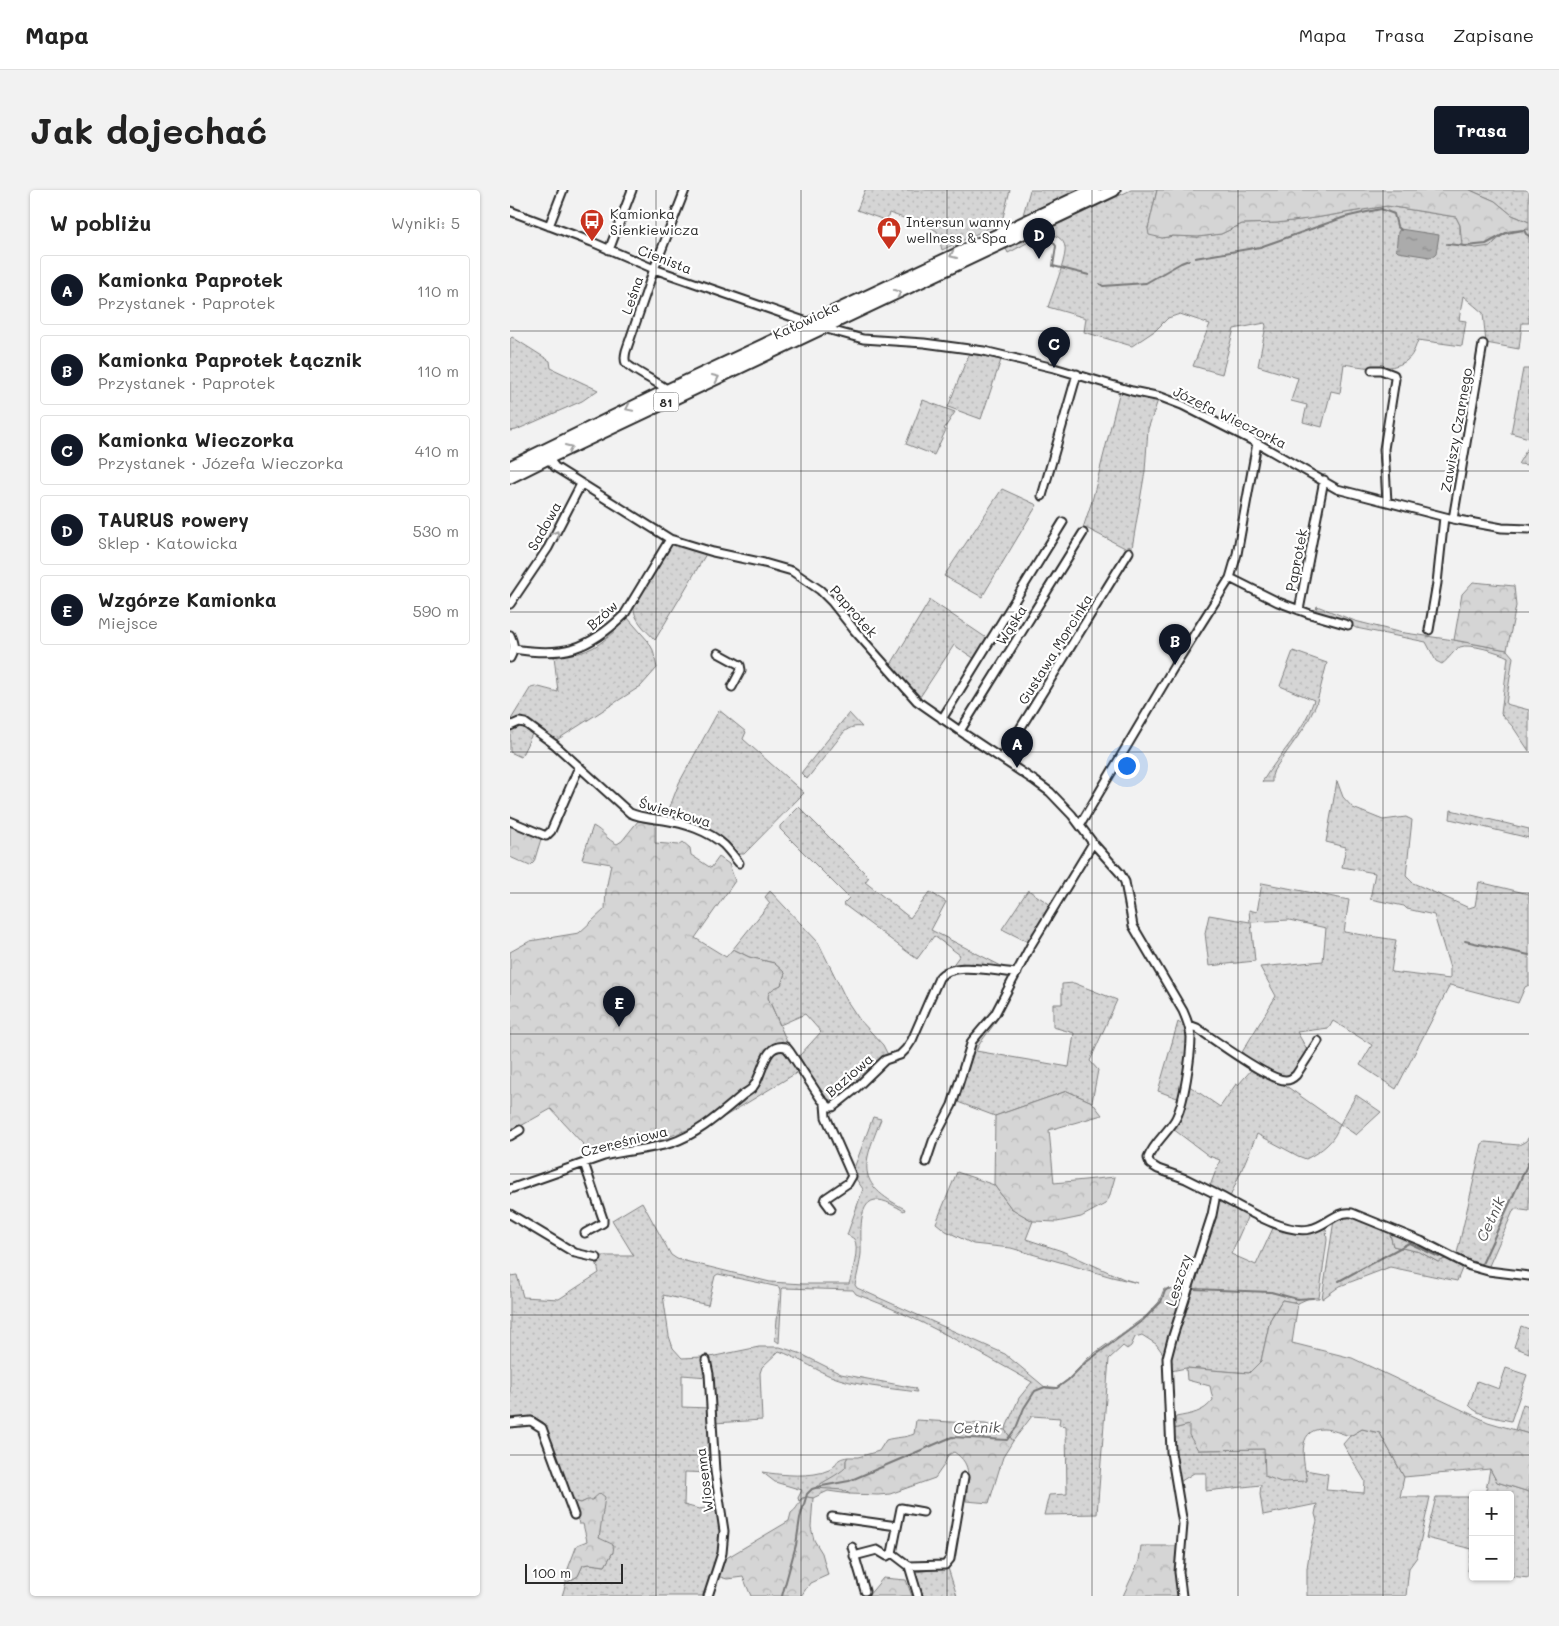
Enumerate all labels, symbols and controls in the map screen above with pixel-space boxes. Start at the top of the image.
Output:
text: Mapa [25,19,89,50]
text: Mapa [1299,23,1347,47]
text: Trasa [1375,23,1425,47]
text: Zapisane [1453,23,1534,47]
button: Trasa [1434,106,1529,154]
text: Jak dojechać [30,107,267,153]
place label: Kamionka Sienkiewicza [610,204,699,239]
bus stop icon: Kamionka Sienkiewicza [579,208,605,242]
text: W pobliżu [50,209,151,236]
text: Wyniki: 5 [391,212,460,233]
place label: Intersun wanny wellness & Spa [906,212,1011,247]
shop icon: Intersun wanny wellness & Spa [876,216,902,250]
pin: D [1023,218,1055,259]
street label: Cienista [635,240,695,278]
one-way arrow [950,249,959,259]
text: Kamionka Paprotek [98,267,283,292]
street label: Leśna [617,273,647,317]
text: A [61,280,73,301]
text: 110 m [417,280,459,301]
one-way arrow [893,289,902,299]
text: Przystanek · Paprotek [98,292,275,313]
street label: Katowicka [770,296,842,344]
pin: C [1038,327,1070,368]
text: Kamionka Paprotek Łącznik [98,347,362,372]
text: B [62,360,72,381]
text: 110 m [417,360,459,381]
street label: Zawiszy Czarnego [1436,366,1476,494]
text: Przystanek · Paprotek [98,372,275,393]
one-way arrow [711,374,720,384]
street label: Józefa Wieczorka [1170,381,1290,453]
road number: 81 [654,392,678,412]
one-way arrow [625,402,634,412]
text: Kamionka Wieczorka [98,427,294,452]
text: C [61,440,73,461]
text: 410 m [415,440,459,461]
one-way arrow [564,444,573,454]
text: Przystanek · Józefa Wieczorka [98,452,344,473]
street label: Sadowa [523,498,565,554]
text: TAURUS rowery [98,507,249,532]
text: D [61,520,73,541]
text: 530 m [413,520,459,541]
street label: Paprotek [1281,527,1311,593]
one-way arrow [550,531,560,540]
text: Sklep · Katowicka [98,532,238,553]
street label: Paprotek [826,581,882,641]
text: Wzgórze Kamionka [98,587,277,612]
street label: Gustawa Morcinka [1013,590,1097,708]
street label: Bzów [582,596,622,634]
text: E [62,600,72,621]
text: 590 m [412,600,459,621]
street label: Wąska [991,601,1031,649]
text: Miejsce [98,612,158,633]
pin: B [1159,624,1191,665]
pin: A [1001,727,1033,768]
your location [1114,753,1140,779]
street label: Świerkowa [637,793,713,831]
pin: E [603,986,635,1027]
street label: Baziowa [821,1049,877,1101]
street label: Czereśniowa [579,1121,669,1161]
water label: Cetnik [1471,1192,1510,1245]
street label: Leszczy [1161,1251,1195,1309]
water label: Cetnik [953,1417,1002,1437]
street label: Wiosenna [691,1447,717,1513]
map controls [1469,1491,1514,1581]
button: + [1469,1491,1514,1536]
button: − [1469,1536,1514,1581]
scale bar [525,1561,622,1584]
text: 100 m [532,1563,571,1582]

